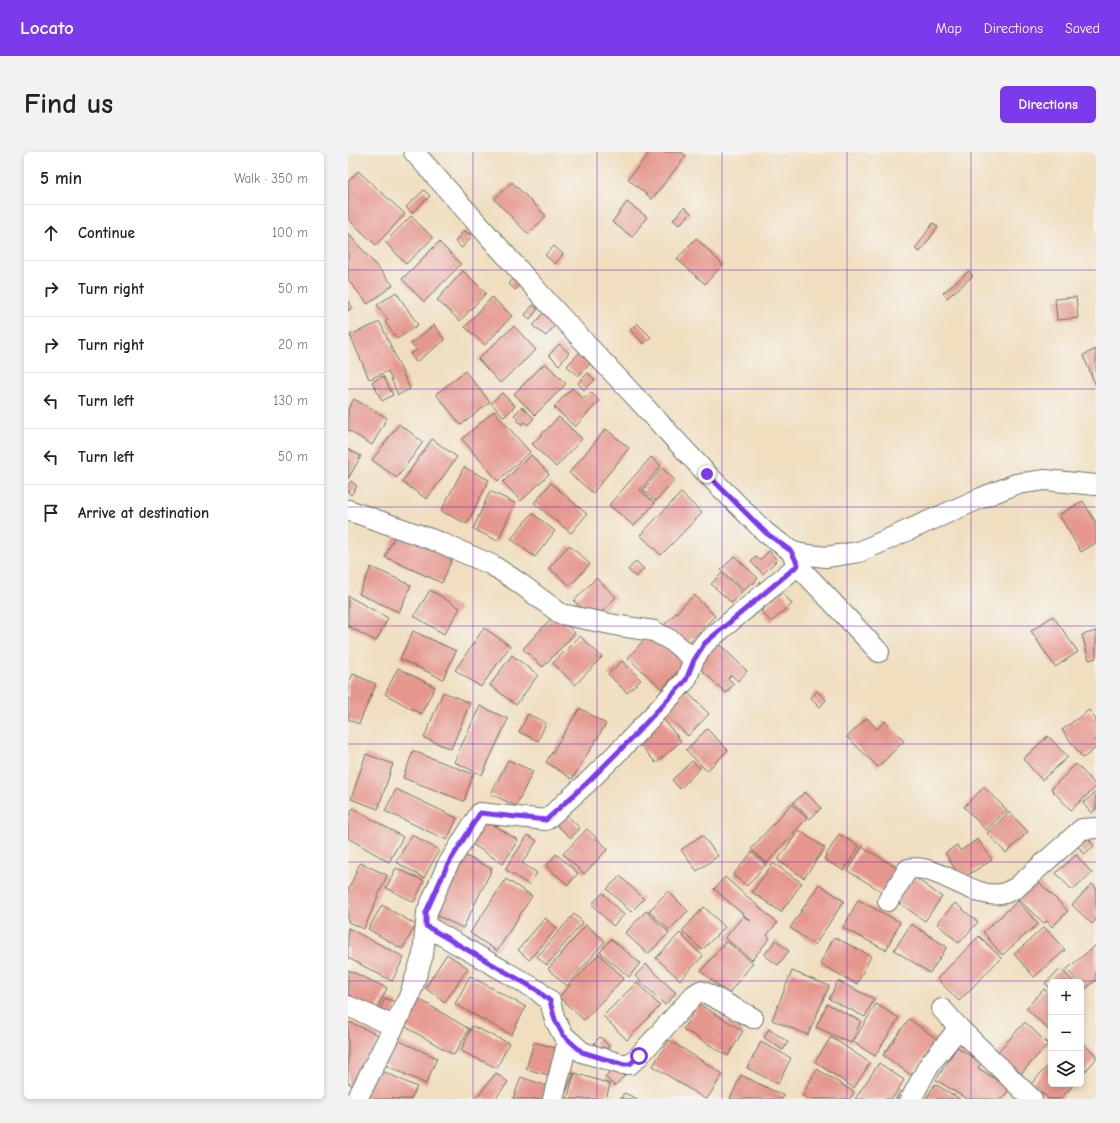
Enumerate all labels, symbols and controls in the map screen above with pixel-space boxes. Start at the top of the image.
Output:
text: Locato [20,17,74,39]
text: Map [935,20,962,37]
text: Directions [984,20,1043,37]
text: Saved [1065,20,1100,37]
button: Directions [1000,86,1096,123]
text: Find us [24,88,113,120]
text: 5 min [40,169,82,188]
text: Walk · 350 m [234,171,308,186]
icon: ahead [40,222,62,244]
text: Continue [78,224,135,242]
text: 100 m [272,225,308,240]
icon: right [40,278,62,300]
text: Turn right [78,280,144,298]
text: 50 m [278,281,308,296]
icon: right [40,334,62,356]
text: Turn right [78,336,144,354]
text: 20 m [278,337,308,352]
icon: left [40,390,62,412]
text: Turn left [78,392,134,410]
text: 130 m [273,393,308,408]
icon: left [40,446,62,468]
text: Turn left [78,448,134,466]
text: 50 m [278,449,308,464]
route end [698,465,716,483]
icon: arrive [40,502,62,524]
text: Arrive at destination [78,504,209,522]
map controls [1048,979,1084,1087]
button: + [1048,979,1084,1015]
button: − [1048,1015,1084,1051]
route start [630,1047,648,1065]
button: layers [1048,1051,1084,1087]

